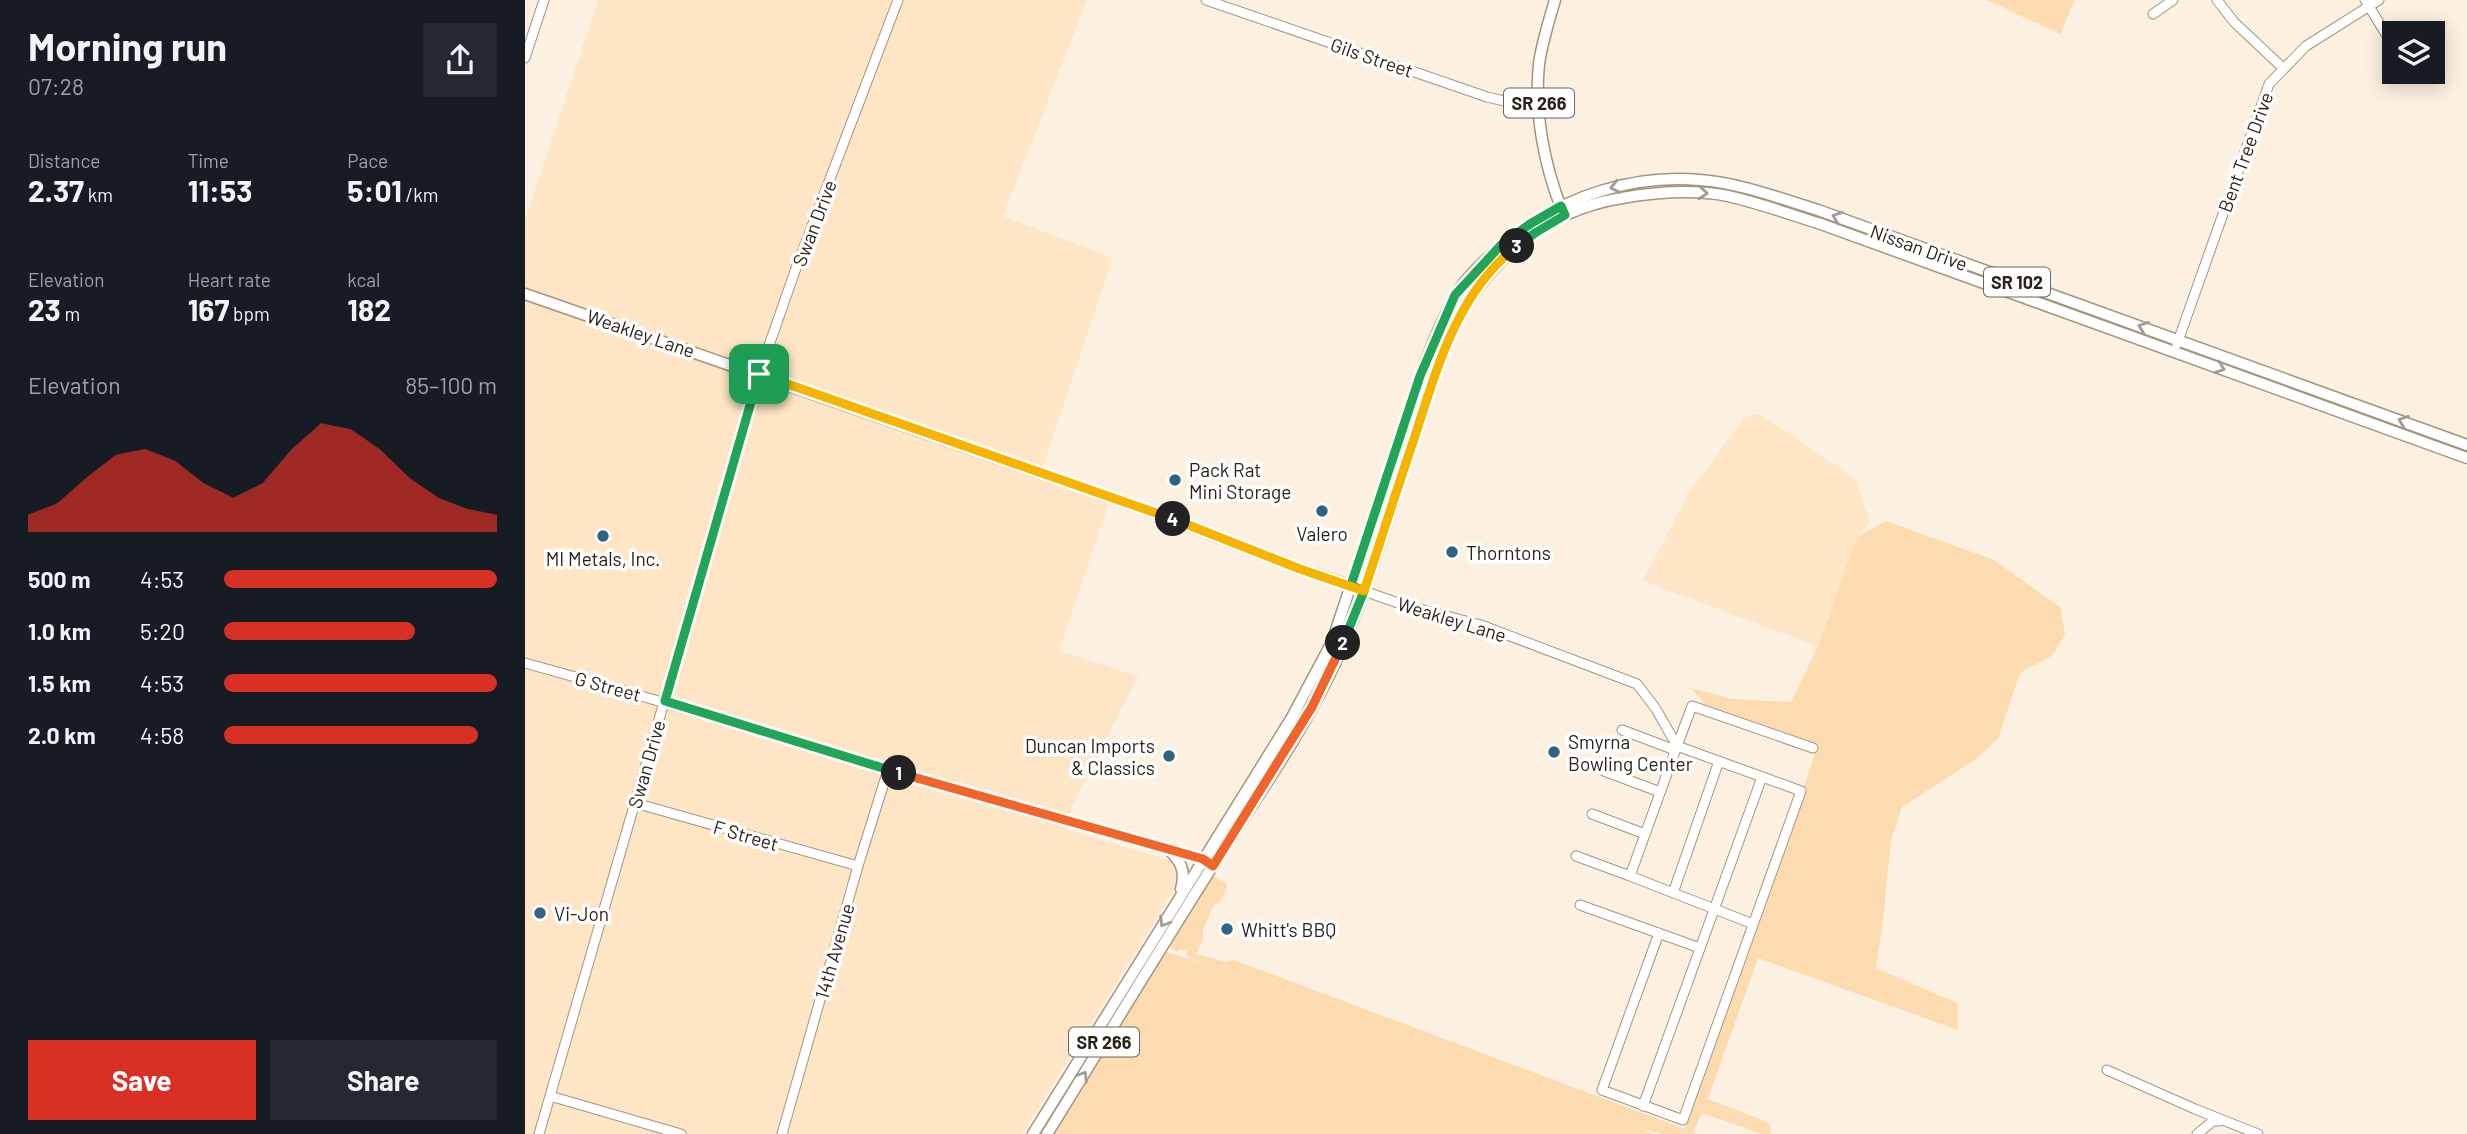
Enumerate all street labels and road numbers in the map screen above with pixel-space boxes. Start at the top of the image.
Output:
street label: Gils Street [1328,32,1416,82]
road number: SR 266 [1504,88,1574,118]
street label: Bent Tree Drive [2213,89,2277,215]
street label: Swan Drive [787,177,841,269]
street label: Nissan Drive [1867,219,1971,275]
road number: SR 102 [1984,268,2050,296]
street label: Weakley Lane [584,304,698,362]
street label: Weakley Lane [1395,592,1509,646]
street label: G Street [573,666,643,706]
street label: Swan Drive [622,717,670,811]
street label: F Street [711,815,781,855]
street label: 14th Avenue [809,901,859,1001]
road number: SR 266 [1069,1028,1139,1056]

